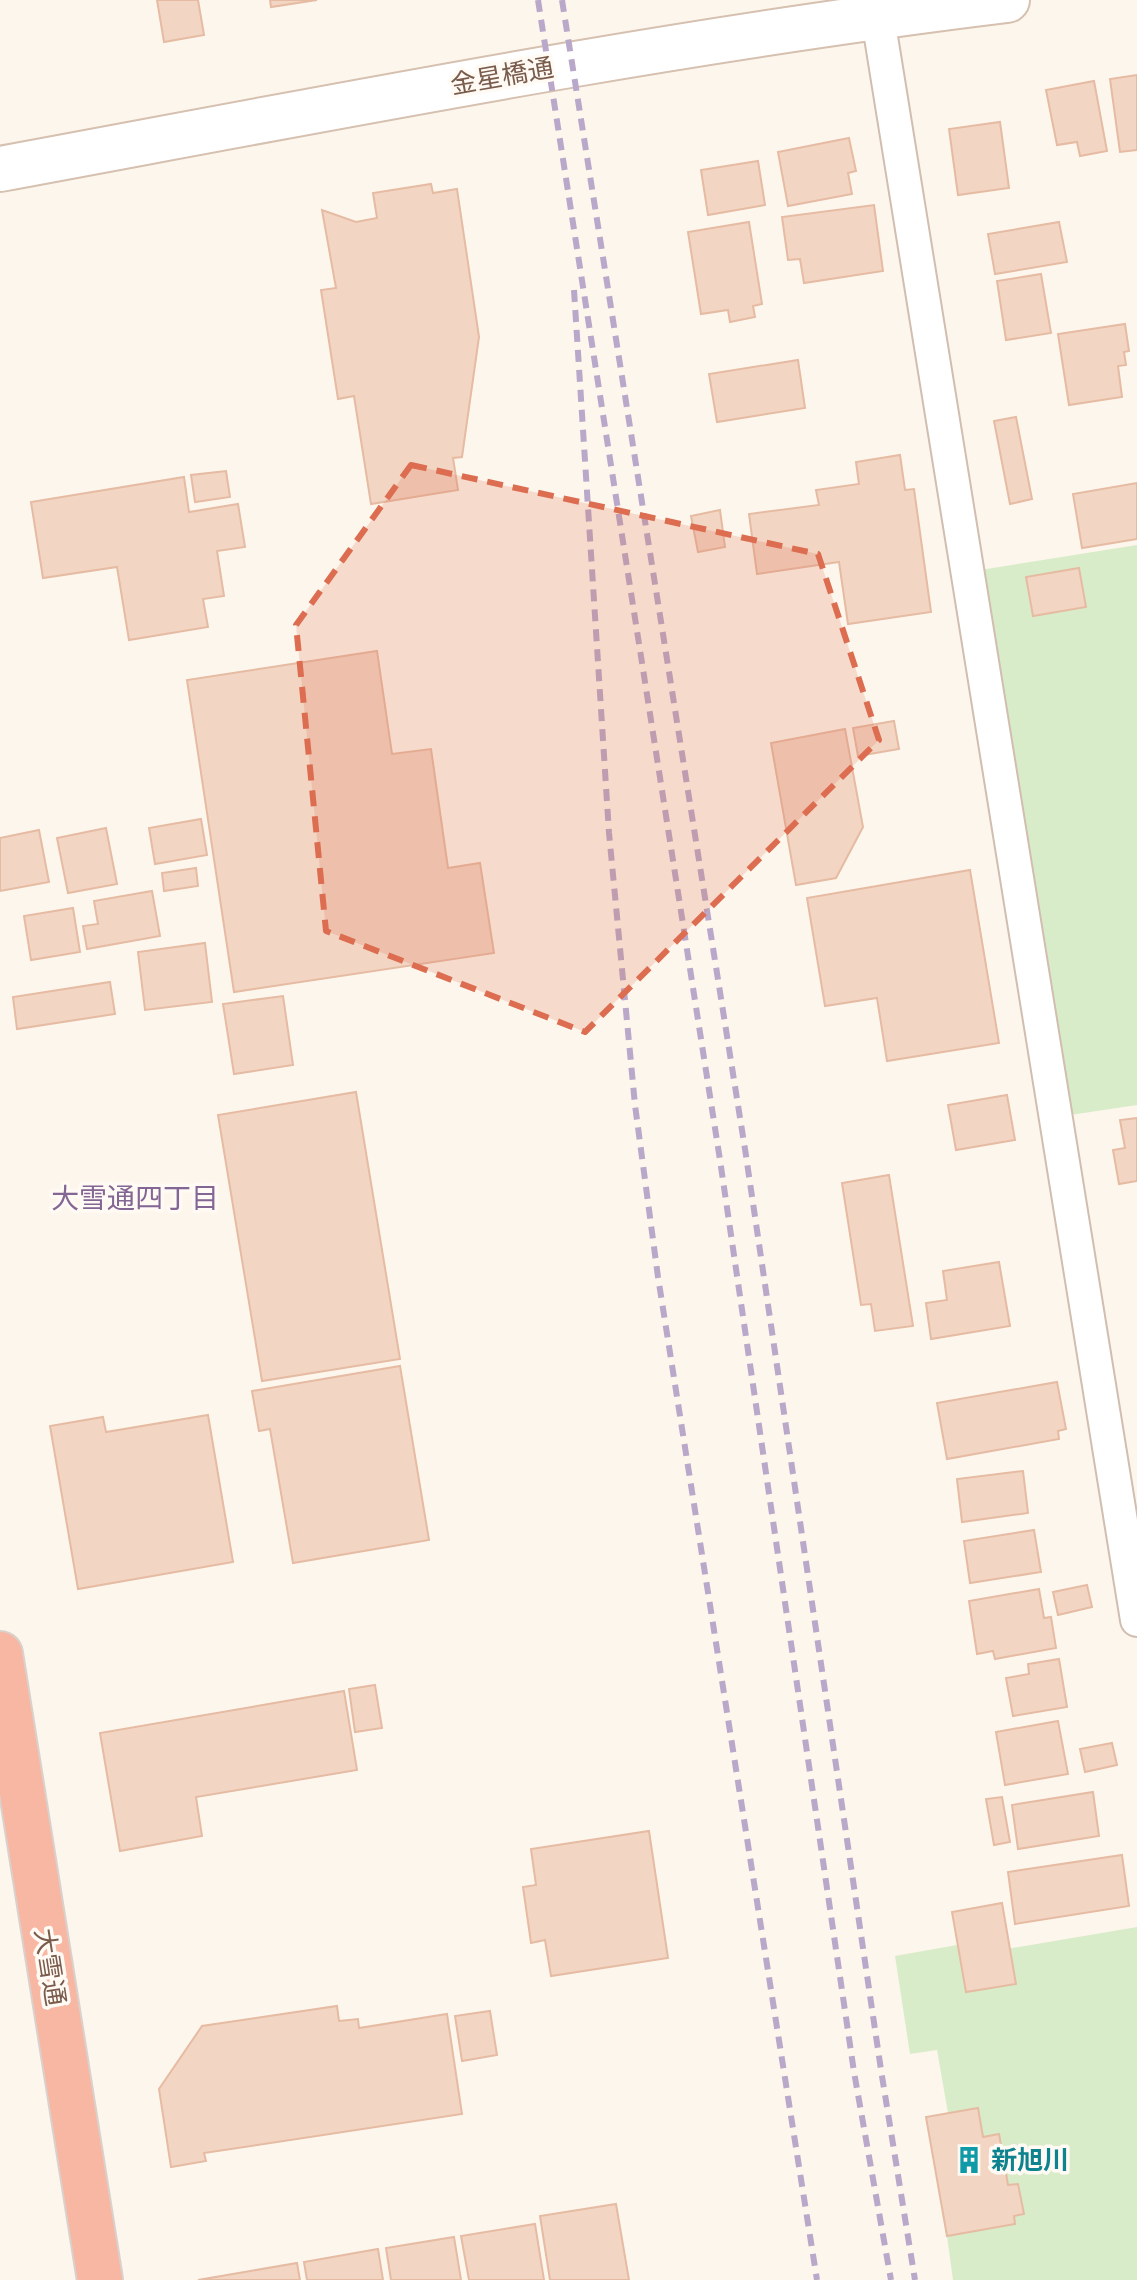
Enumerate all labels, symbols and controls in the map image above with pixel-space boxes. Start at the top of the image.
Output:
street label: 金星橋通 [448,49,556,102]
district label: 大雪通四丁目 [51,1179,219,1217]
street label: 大雪通 [27,1926,74,2008]
place label: 新旭川 [991,2142,1069,2177]
building icon: 新旭川 [954,2145,984,2175]

